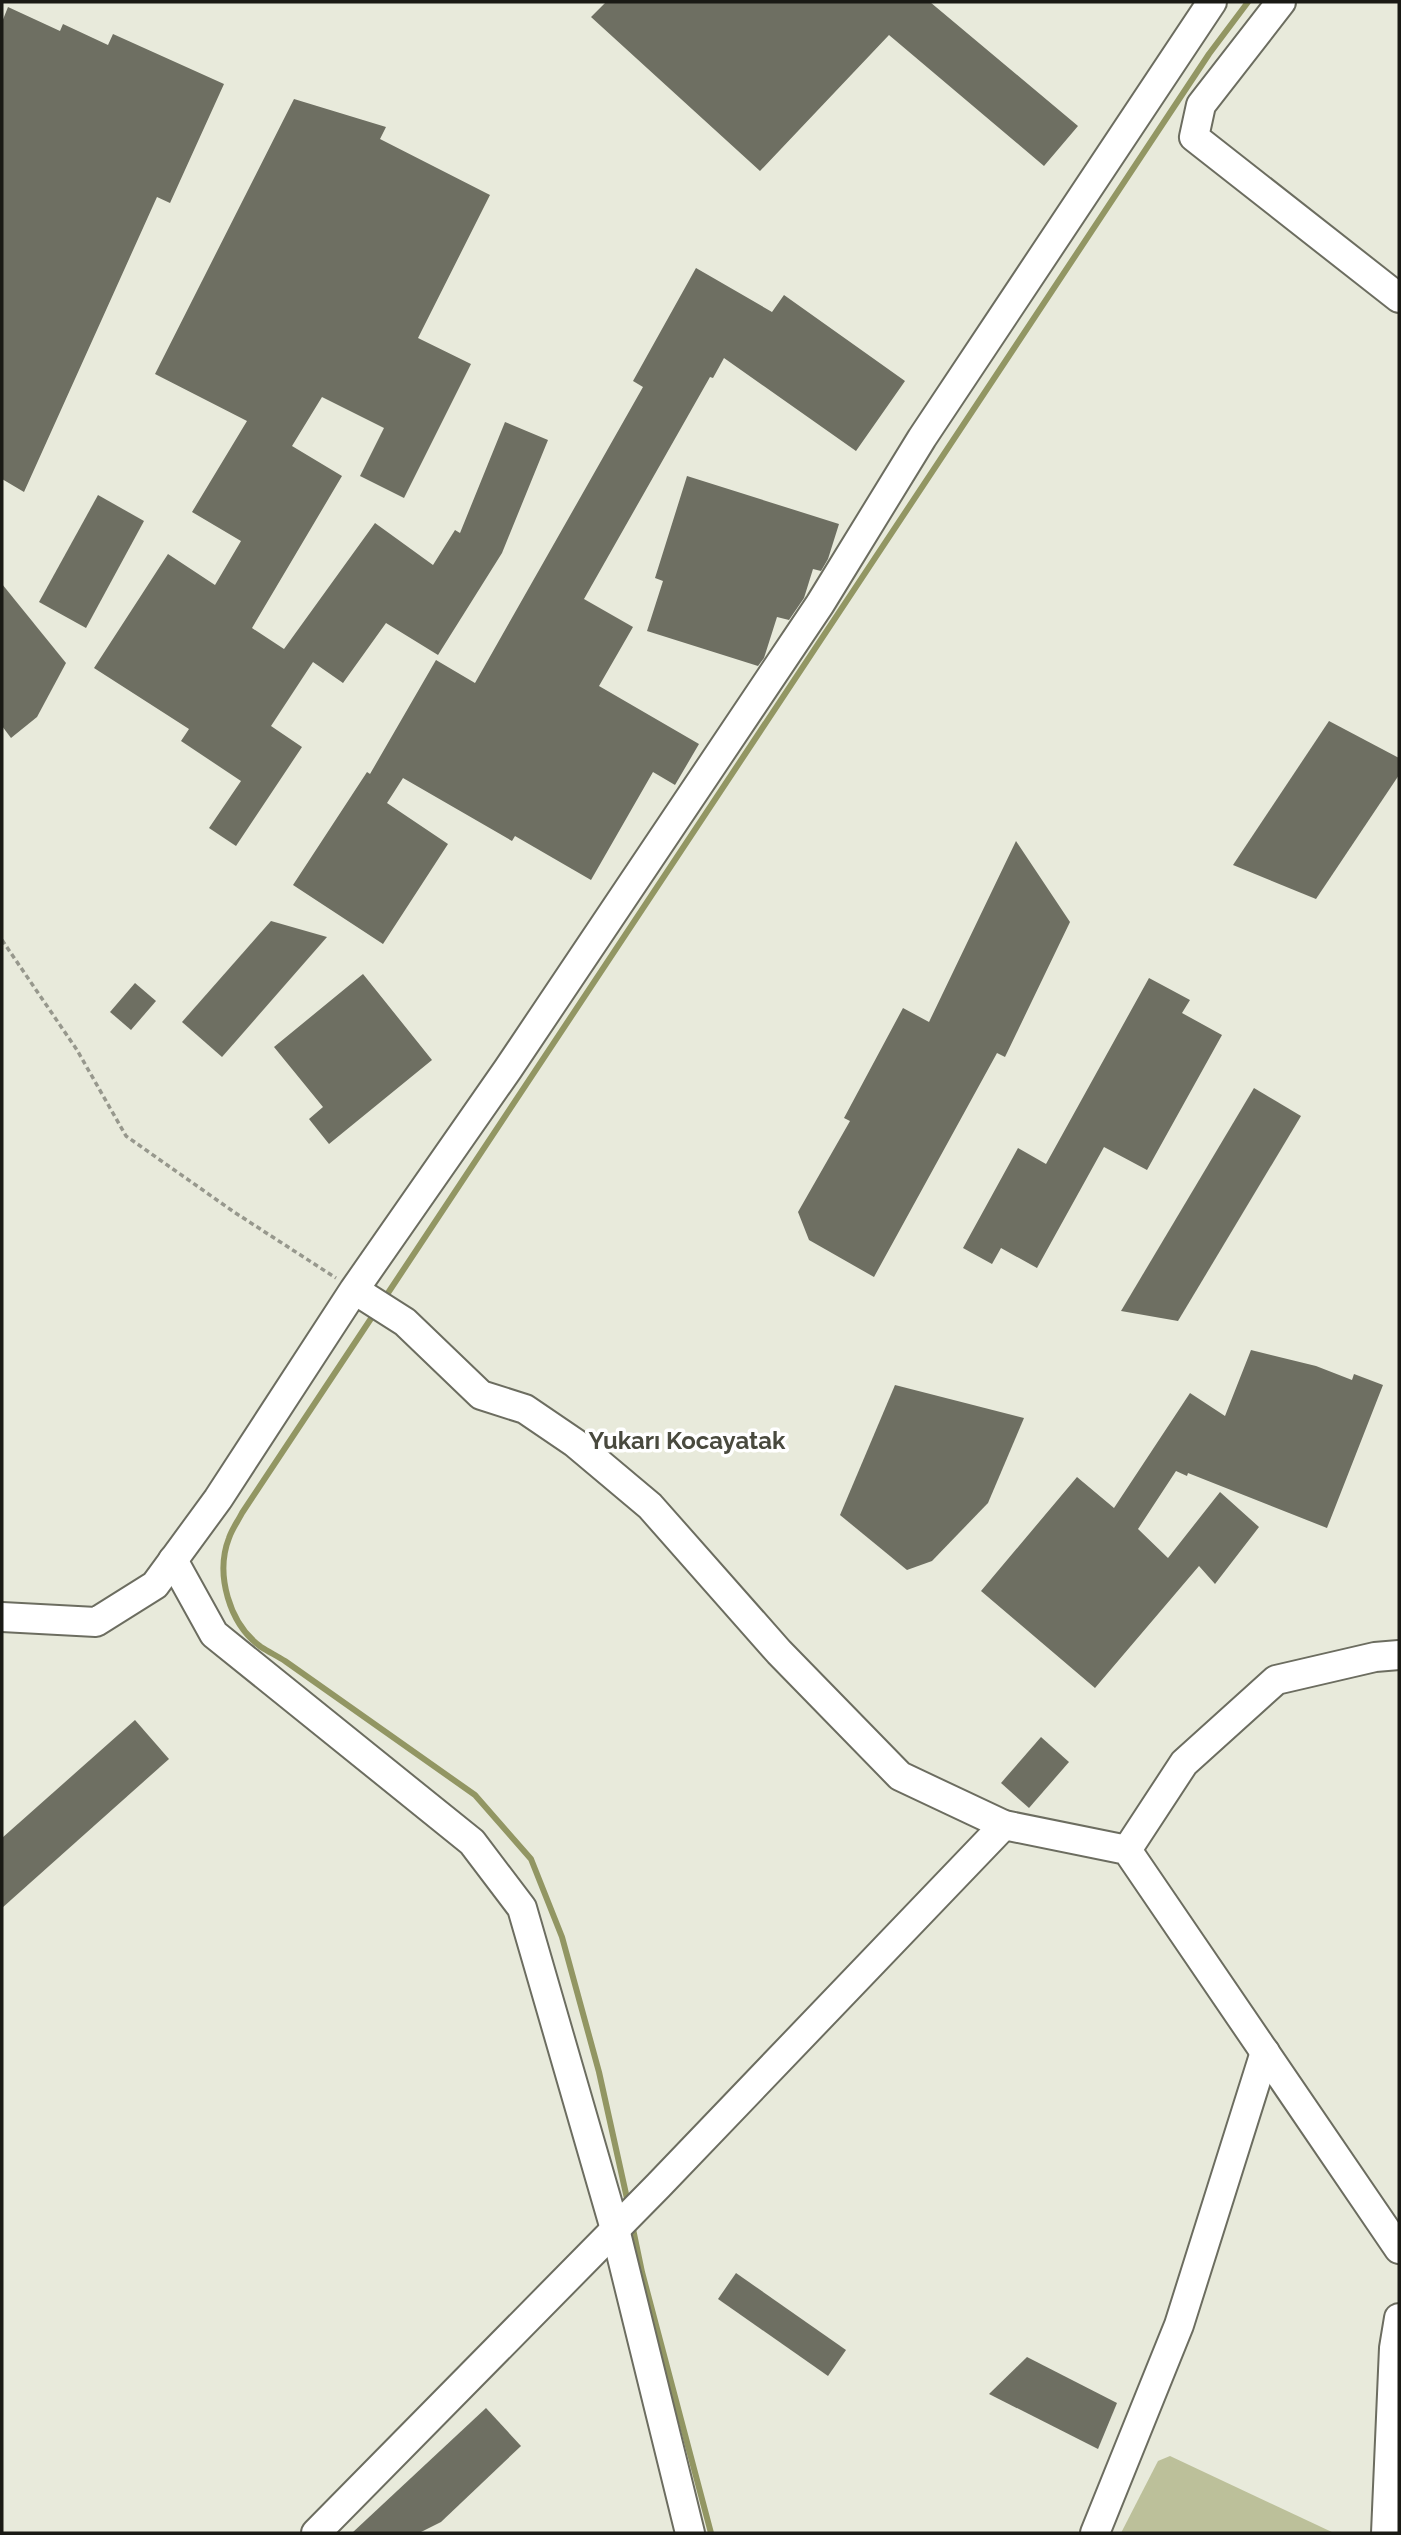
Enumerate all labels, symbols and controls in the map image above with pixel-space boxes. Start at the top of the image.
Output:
district label: Yukarı Kocayatak [589,1426,786,1455]

